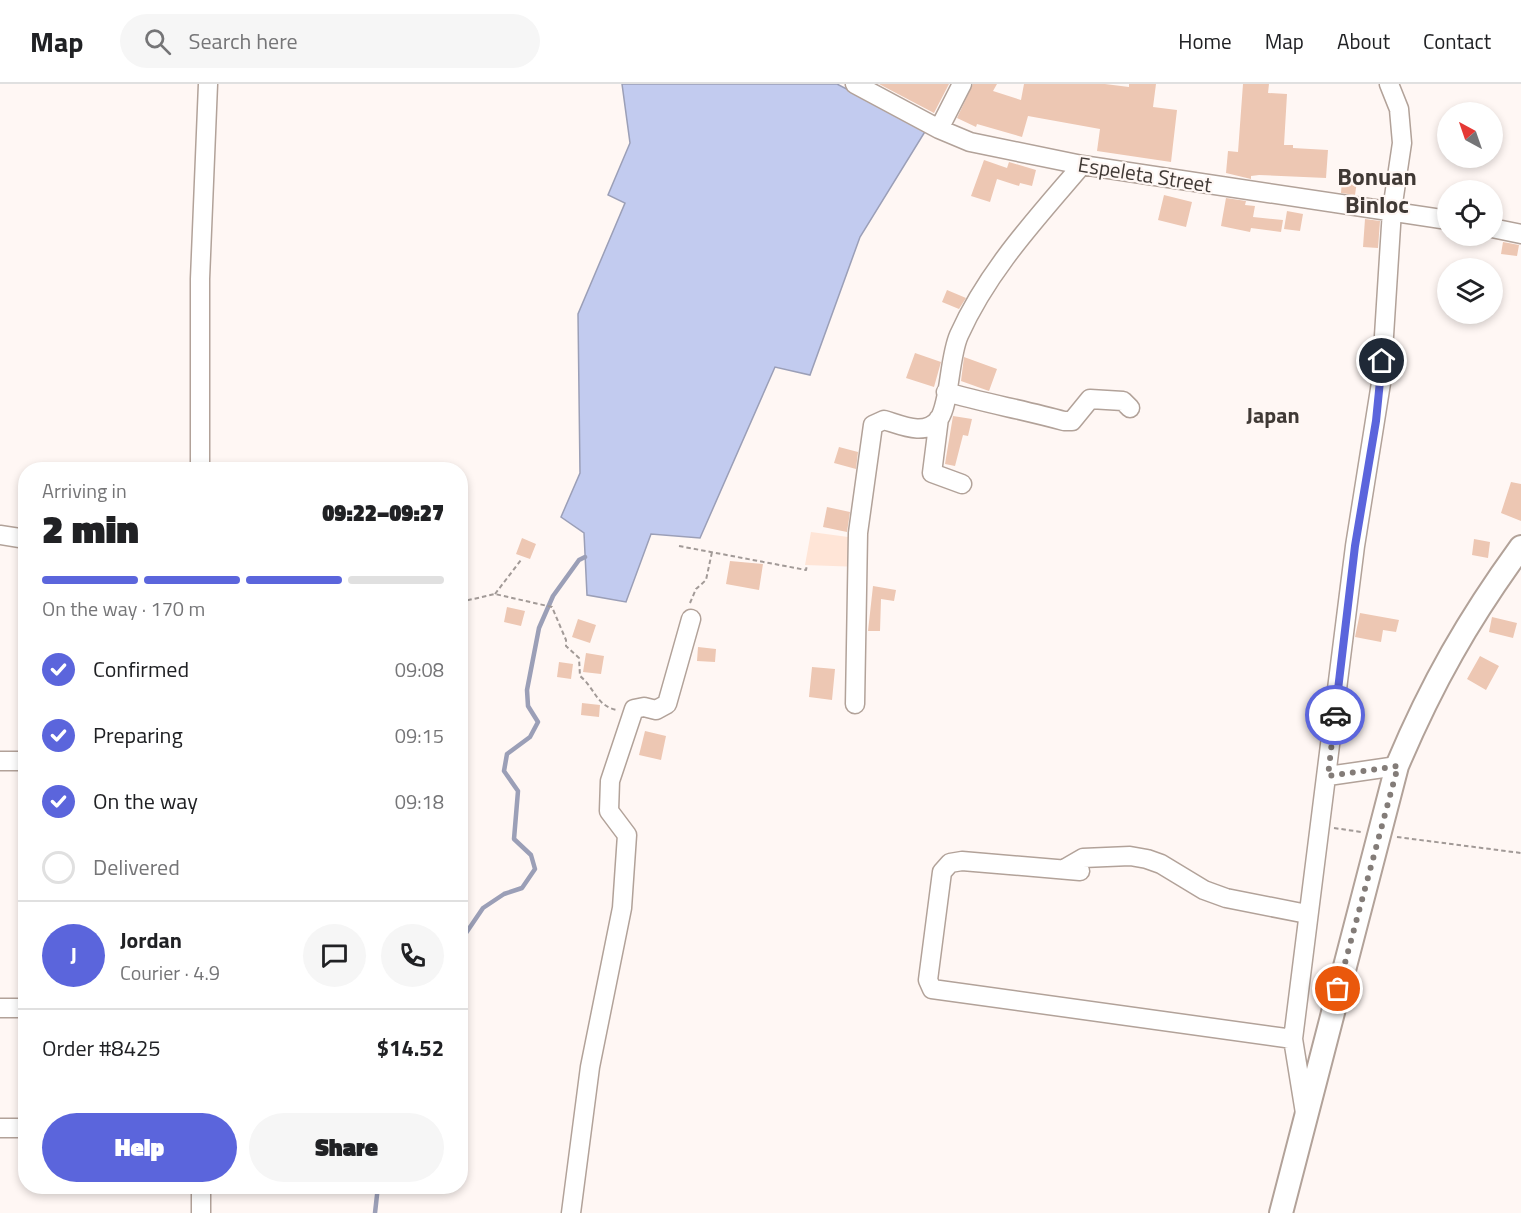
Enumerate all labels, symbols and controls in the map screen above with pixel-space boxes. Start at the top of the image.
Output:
search box [120,14,540,68]
text: Map [30,20,84,63]
text: Search here [189,24,298,58]
icon: search [141,25,174,58]
text: Home [1178,25,1232,57]
text: Map [1265,25,1304,57]
text: About [1337,25,1390,57]
text: Contact [1423,25,1491,57]
north arrow [1437,102,1503,168]
map controls [1437,102,1503,324]
street label: Espeleta Street [1076,148,1215,200]
district label: Bonuan Binloc [1337,158,1417,222]
button: locate [1437,180,1503,246]
button: layers [1437,258,1503,324]
pin [1356,335,1407,386]
icon: home [1365,344,1398,377]
district label: Japan [1246,398,1300,432]
text: Arriving in [42,475,127,506]
text: 09:22–09:27 [322,496,444,530]
text: 2 min [42,499,139,558]
text: On the way · 170 m [42,593,205,624]
text: Confirmed [93,652,189,686]
icon: check [42,653,75,686]
text: 09:08 [395,654,444,685]
courier [1305,685,1365,745]
icon: car [1319,699,1352,732]
text: Preparing [93,718,183,752]
icon: check [42,719,75,752]
text: 09:15 [395,720,444,751]
text: On the way [93,784,198,818]
icon: check [42,785,75,818]
text: 09:18 [395,786,444,817]
text: Delivered [93,850,180,884]
text: Jordan [120,923,182,957]
button: chat [303,924,366,987]
button: phone [381,924,444,987]
text: J [70,938,77,972]
text: Courier · 4.9 [120,957,220,988]
pin [1312,963,1363,1014]
icon: bag [1321,972,1354,1005]
text: Order #8425 [42,1031,161,1065]
text: $14.52 [377,1031,444,1065]
button: Help [42,1113,237,1182]
button: Share [249,1113,444,1182]

